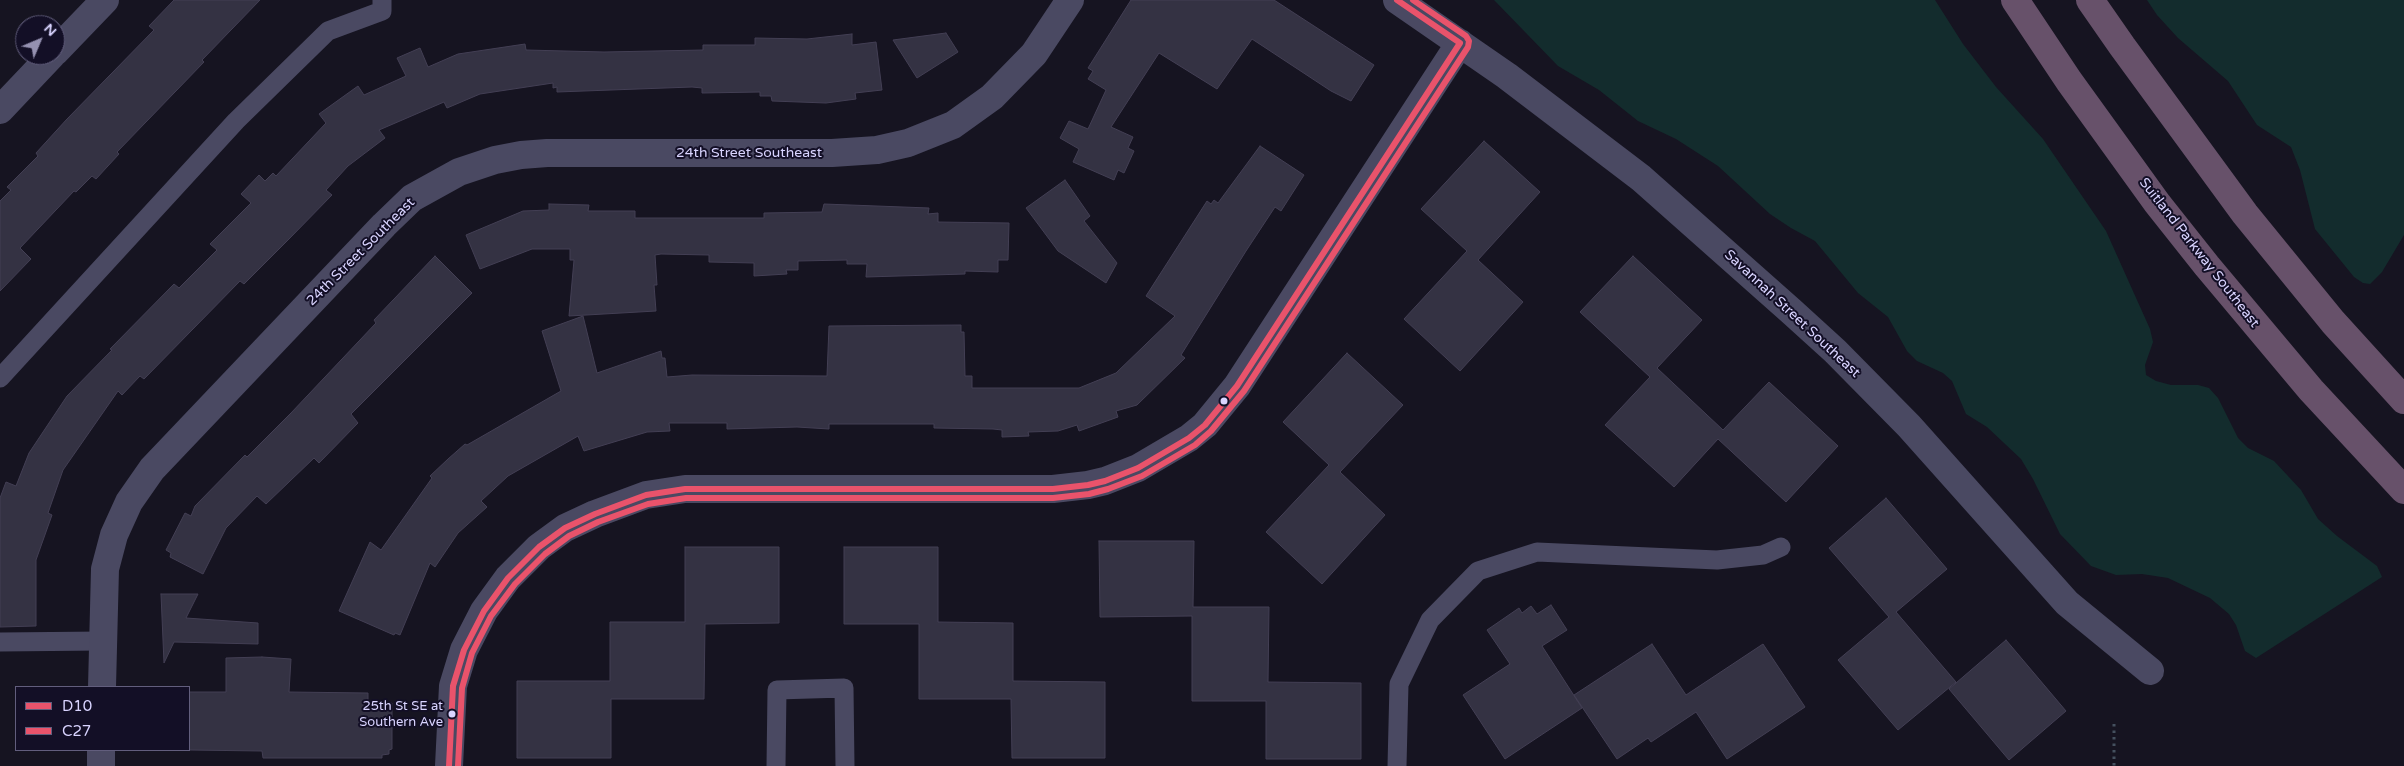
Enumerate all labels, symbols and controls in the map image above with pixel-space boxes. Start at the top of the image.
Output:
north arrow [15,15,65,65]
text: N [40,20,60,40]
street label: 24th Street Southeast [676,145,822,161]
street label: Suitland Parkway Southeast [2135,175,2263,331]
street label: 24th Street Southeast [303,194,419,310]
street label: Savannah Street Southeast [1721,247,1863,381]
unlabelled marker [1219,396,1229,406]
legend [15,686,190,751]
text: D10 [62,697,92,715]
place label: 25th St SE at Southern Ave [359,699,443,730]
marker: 25th St SE at Southern Ave [447,709,457,719]
text: C27 [62,722,91,740]

